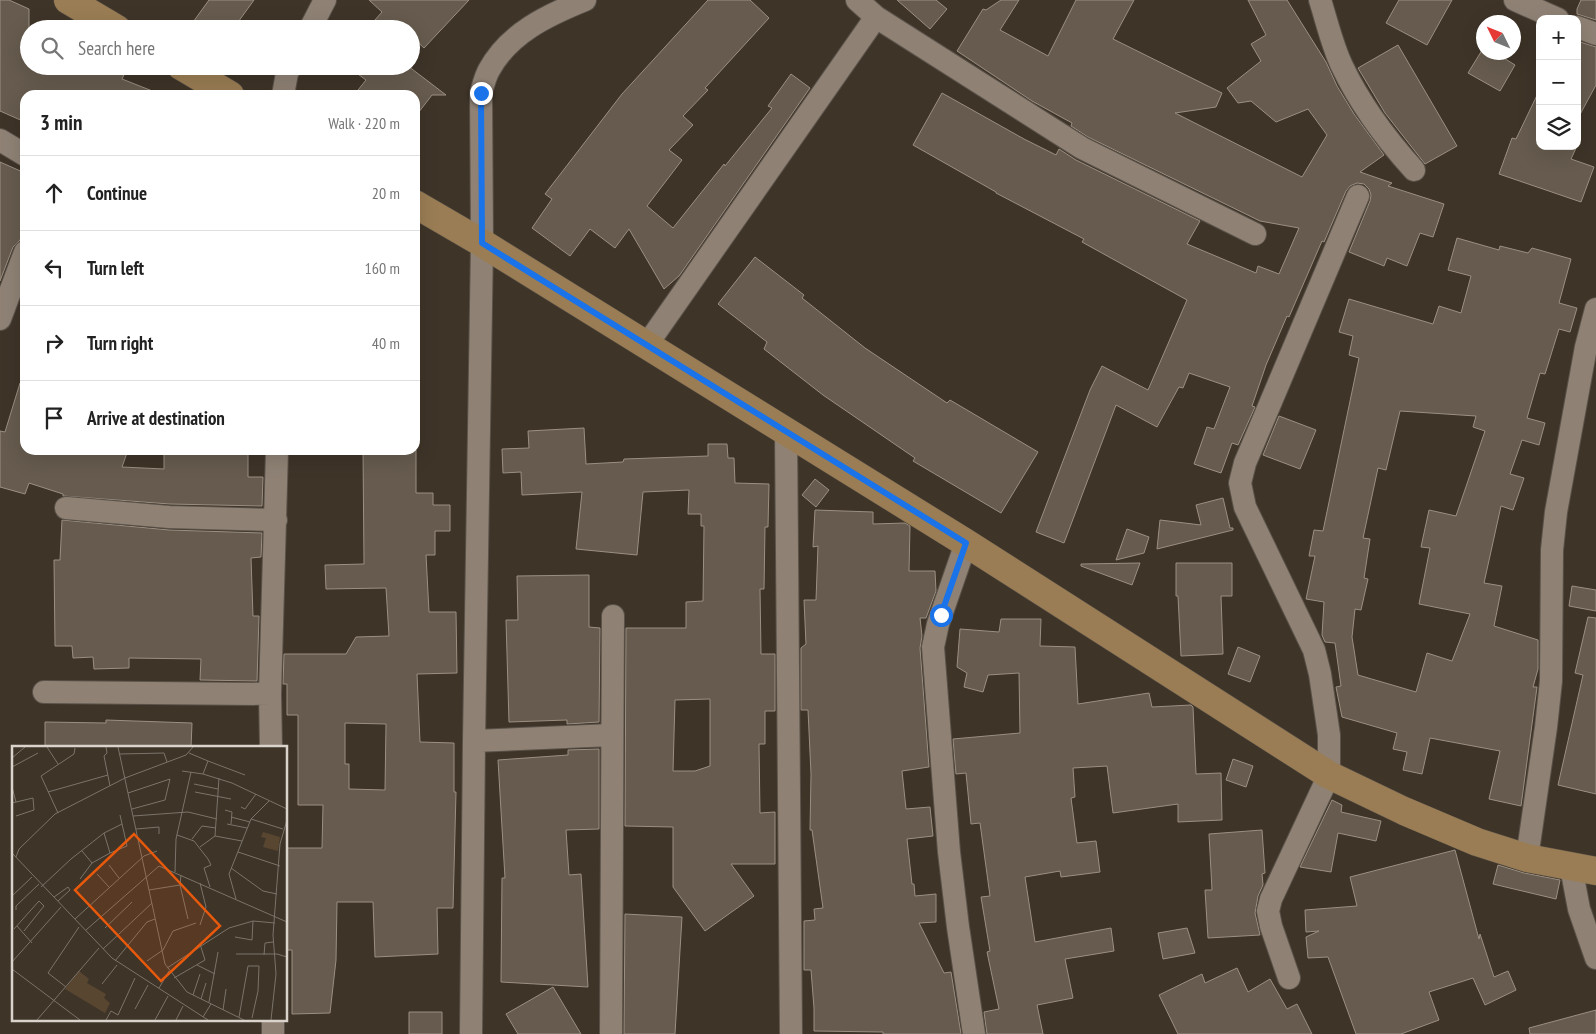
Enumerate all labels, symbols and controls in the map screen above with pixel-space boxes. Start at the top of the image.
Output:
north arrow [1476,15,1521,60]
map controls [1536,15,1581,150]
button: + [1536,15,1581,60]
search box [20,20,420,75]
icon: search [38,34,66,62]
text: Search here [78,36,155,60]
button: − [1536,60,1581,105]
route end [470,82,493,105]
button: layers [1536,105,1581,150]
text: 3 min [40,109,82,136]
text: Walk · 220 m [328,113,400,133]
icon: ahead [40,179,68,207]
text: Continue [87,181,147,205]
text: 20 m [372,183,400,203]
icon: left [40,254,68,282]
text: Turn left [87,256,144,280]
text: 160 m [365,258,400,278]
icon: right [40,329,68,357]
text: Turn right [87,331,153,355]
text: 40 m [372,333,400,353]
icon: arrive [40,404,68,432]
text: Arrive at destination [87,406,225,430]
route start [930,604,953,627]
inset map [12,746,288,1022]

